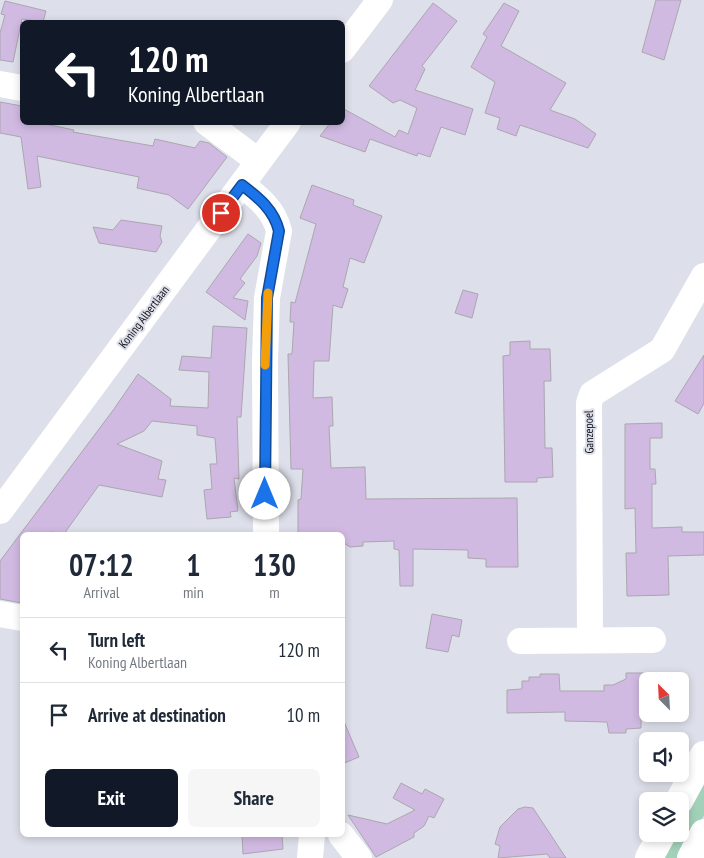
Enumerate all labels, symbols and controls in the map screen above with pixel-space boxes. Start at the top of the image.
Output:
text: 120 m [128,36,209,82]
icon: left [45,40,110,105]
text: Koning Albertlaan [128,80,264,108]
pin [200,192,242,234]
icon: arrive [207,199,235,227]
street label: Koning Albertlaan [115,282,172,351]
street label: Ganzepoel [581,410,596,454]
position arrow [238,467,290,519]
text: 07:12 [69,545,134,584]
text: 1 [186,545,201,584]
text: 130 [253,545,296,584]
text: Arrival [83,582,120,602]
text: min [183,582,204,602]
text: m [269,582,280,602]
text: Turn left [88,628,145,652]
icon: left [45,636,73,664]
text: 120 m [278,638,320,662]
text: Koning Albertlaan [88,652,187,672]
north arrow [639,672,689,722]
map controls [639,672,689,842]
icon: arrive [45,701,73,729]
text: Arrive at destination [88,703,226,727]
text: 10 m [287,703,320,727]
button: sound [639,732,689,782]
button: Exit [45,769,178,827]
button: Share [188,769,320,827]
button: layers [639,792,689,842]

